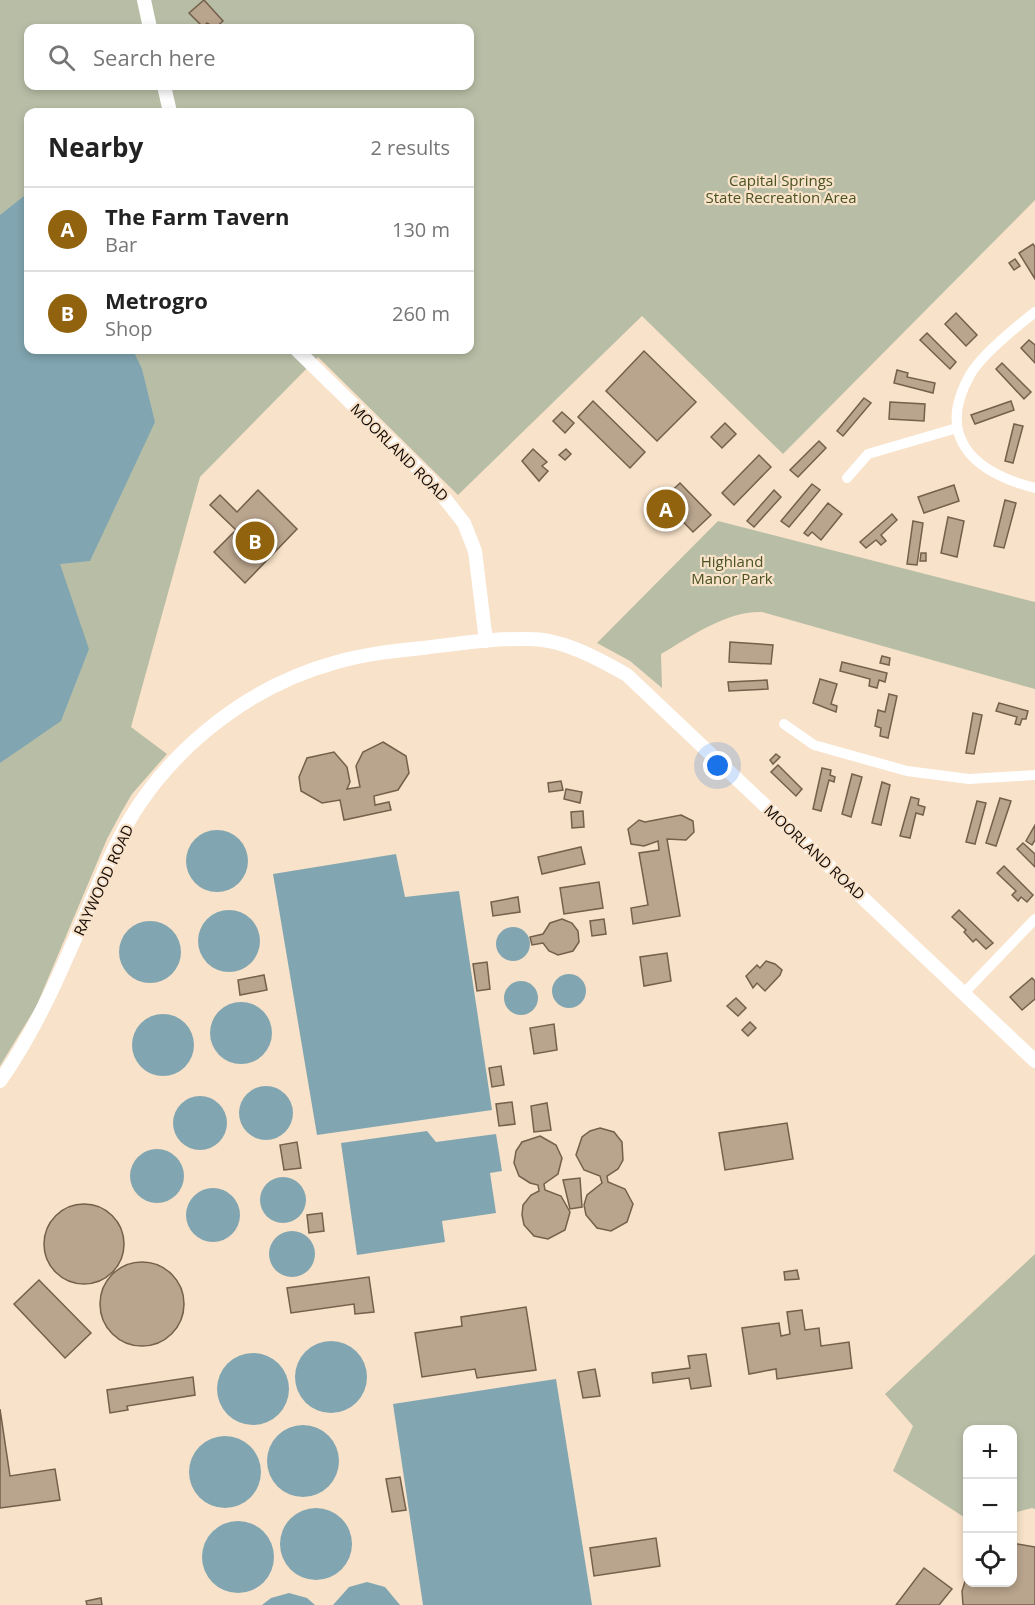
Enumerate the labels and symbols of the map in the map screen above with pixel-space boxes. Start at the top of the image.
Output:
park label: Capital Springs State Recreation Area [706,170,856,207]
street label: MOORLAND ROAD [347,399,453,505]
pin: A [646,486,686,532]
pin: B [236,518,274,564]
park label: Highland Manor Park [691,551,773,588]
your location [703,751,732,780]
street label: MOORLAND ROAD [760,800,870,904]
street label: RAYWOOD ROAD [68,821,138,939]

